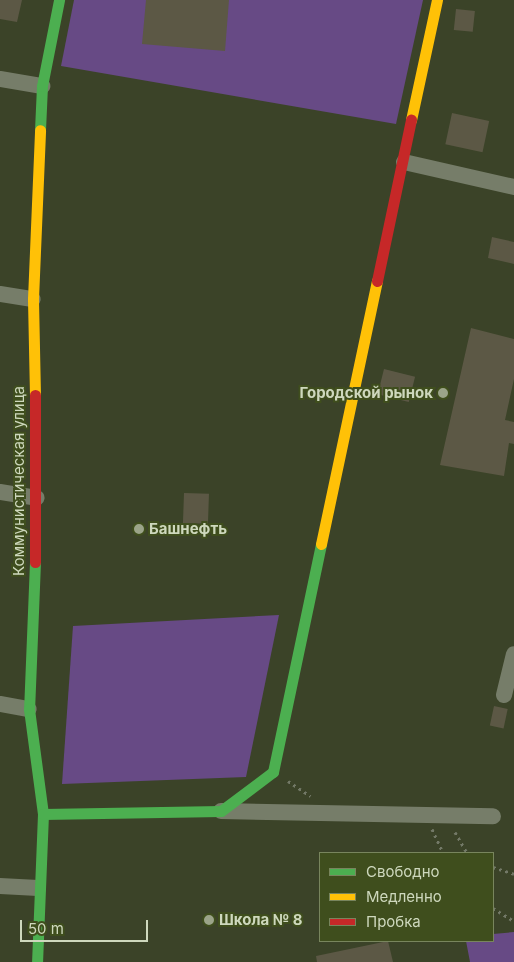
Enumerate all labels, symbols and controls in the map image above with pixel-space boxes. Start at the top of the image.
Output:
place label: Городской рынок [299,384,433,402]
street label: Коммунистическая улица [10,386,28,576]
marker: Городской рынок [437,387,449,399]
place label: Башнефть [149,520,227,538]
marker: Башнефть [133,523,145,535]
legend [319,852,494,942]
text: Свободно [366,862,440,881]
text: Медленно [366,887,442,906]
scale bar [22,910,150,942]
place label: Школа № 8 [219,911,303,929]
text: Пробка [366,912,421,931]
marker: Школа № 8 [203,914,215,926]
text: 50 m [28,919,64,938]

